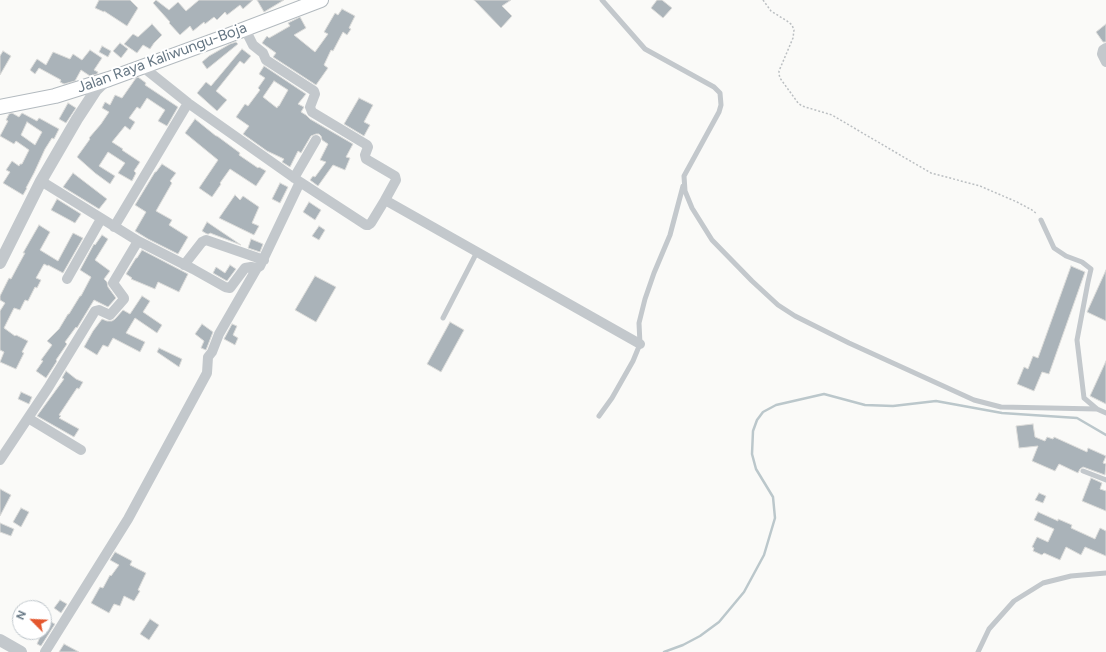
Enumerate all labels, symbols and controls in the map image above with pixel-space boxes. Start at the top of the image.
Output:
street label: Jalan Raya Kaliwungu-Boja [75,19,249,97]
north arrow [12,600,52,640]
text: N [14,609,29,622]

